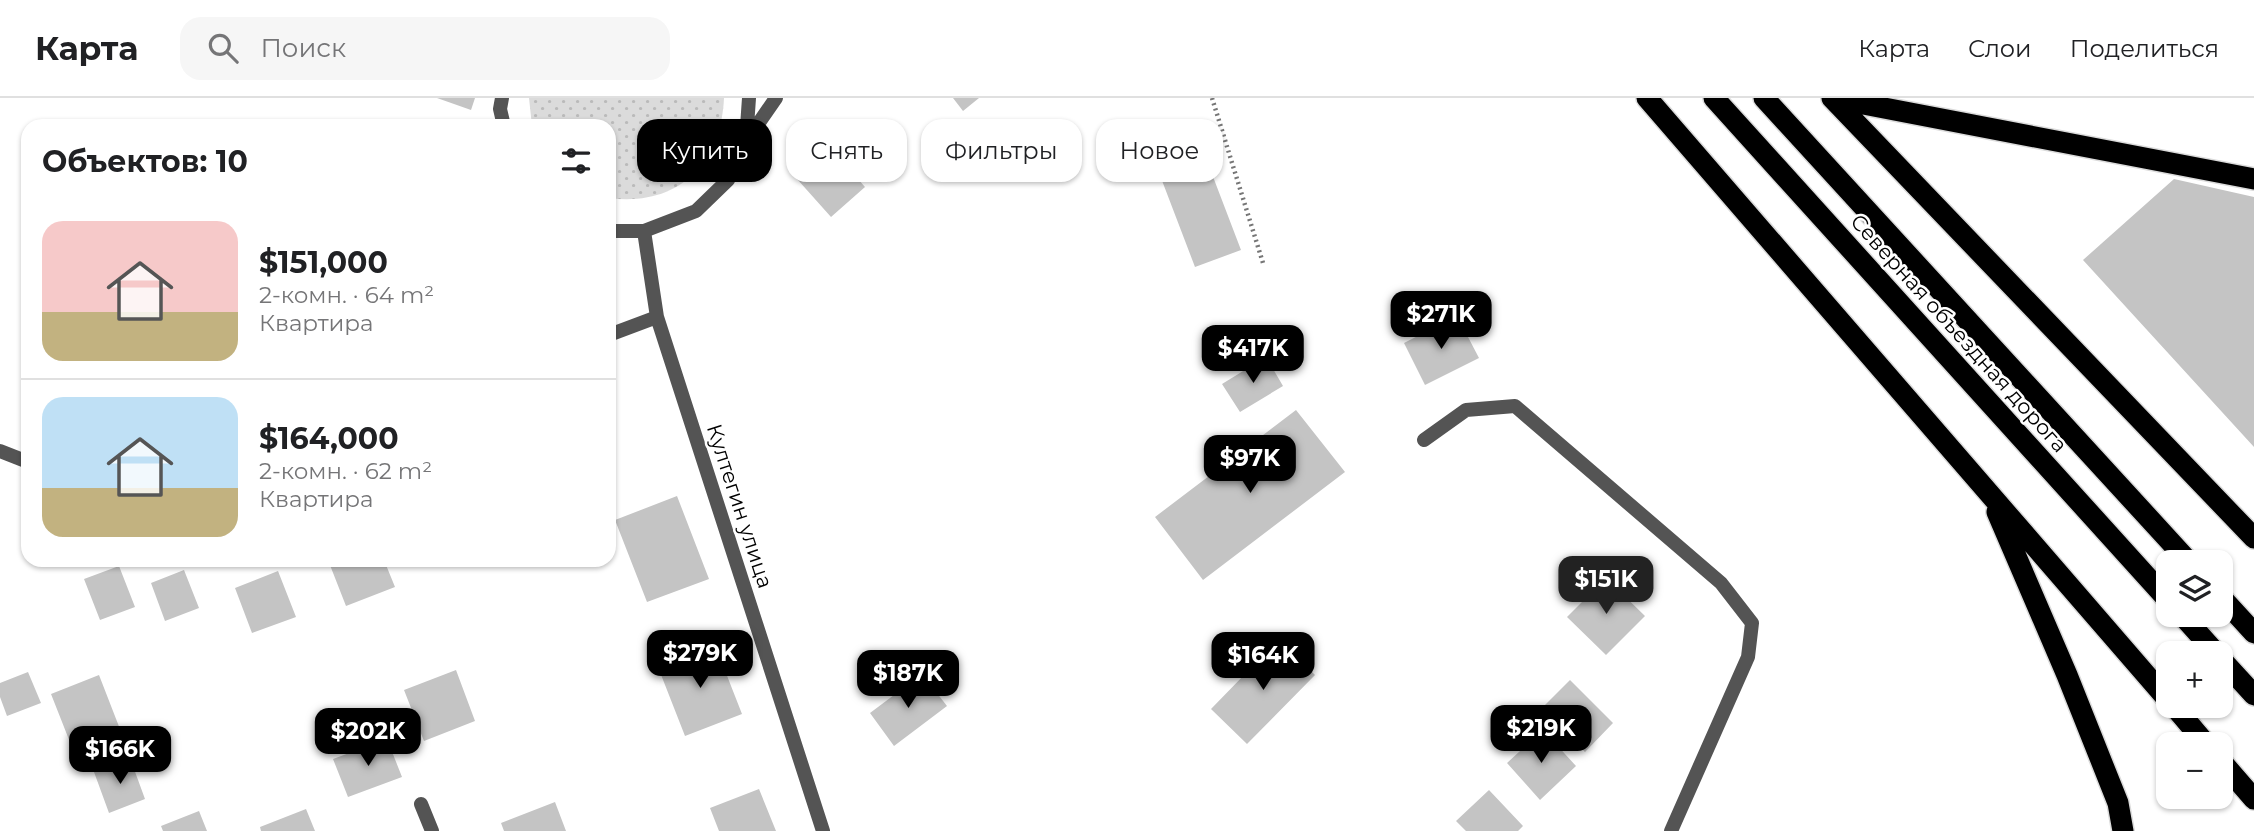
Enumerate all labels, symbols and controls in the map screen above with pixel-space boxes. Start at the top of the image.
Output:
search box [180,17,670,80]
text: Карта [35,28,138,68]
icon: search [204,29,242,67]
text: Поиск [260,32,346,64]
text: Карта [1858,34,1930,63]
text: Слои [1968,34,2032,63]
text: Поделиться [2070,34,2219,63]
chip: Купить [637,119,772,182]
chip: Снять [786,119,907,182]
chip: Фильтры [921,119,1082,182]
chip: Новое [1096,119,1223,182]
icon: filters [557,142,595,180]
text: Объектов: 10 [42,143,248,180]
street label: Северная объездная дорога [1845,209,2073,457]
text: $151,000 [259,244,388,281]
icon: home [98,249,182,333]
text: 2-комн. · 64 m² [259,281,434,309]
pin: $271K [1392,292,1490,351]
text: $271K [1407,300,1475,328]
text: Квартира [259,309,373,337]
pin: $417K [1204,326,1302,385]
text: $417K [1218,334,1288,362]
text: $164,000 [259,420,399,457]
street label: Култегин улица [702,421,778,591]
icon: home [98,425,182,509]
pin: $97K [1209,436,1291,495]
text: $97K [1220,444,1280,472]
text: 2-комн. · 62 m² [259,457,432,485]
text: Квартира [259,485,373,513]
map controls [2156,550,2233,809]
button: layers [2156,550,2233,627]
pin: $151K [1557,556,1655,616]
text: $151K [1574,565,1638,593]
pin: $279K [651,630,749,690]
pin: $164K [1214,632,1312,692]
text: $279K [663,639,737,667]
text: $164K [1228,641,1298,669]
button: + [2156,641,2233,718]
pin: $187K [859,650,957,710]
text: $187K [873,659,943,687]
pin: $219K [1492,706,1590,765]
pin: $202K [319,708,417,768]
text: $219K [1507,714,1575,742]
text: $202K [331,717,405,745]
pin: $166K [71,726,169,786]
button: − [2156,732,2233,809]
text: $166K [85,735,155,763]

